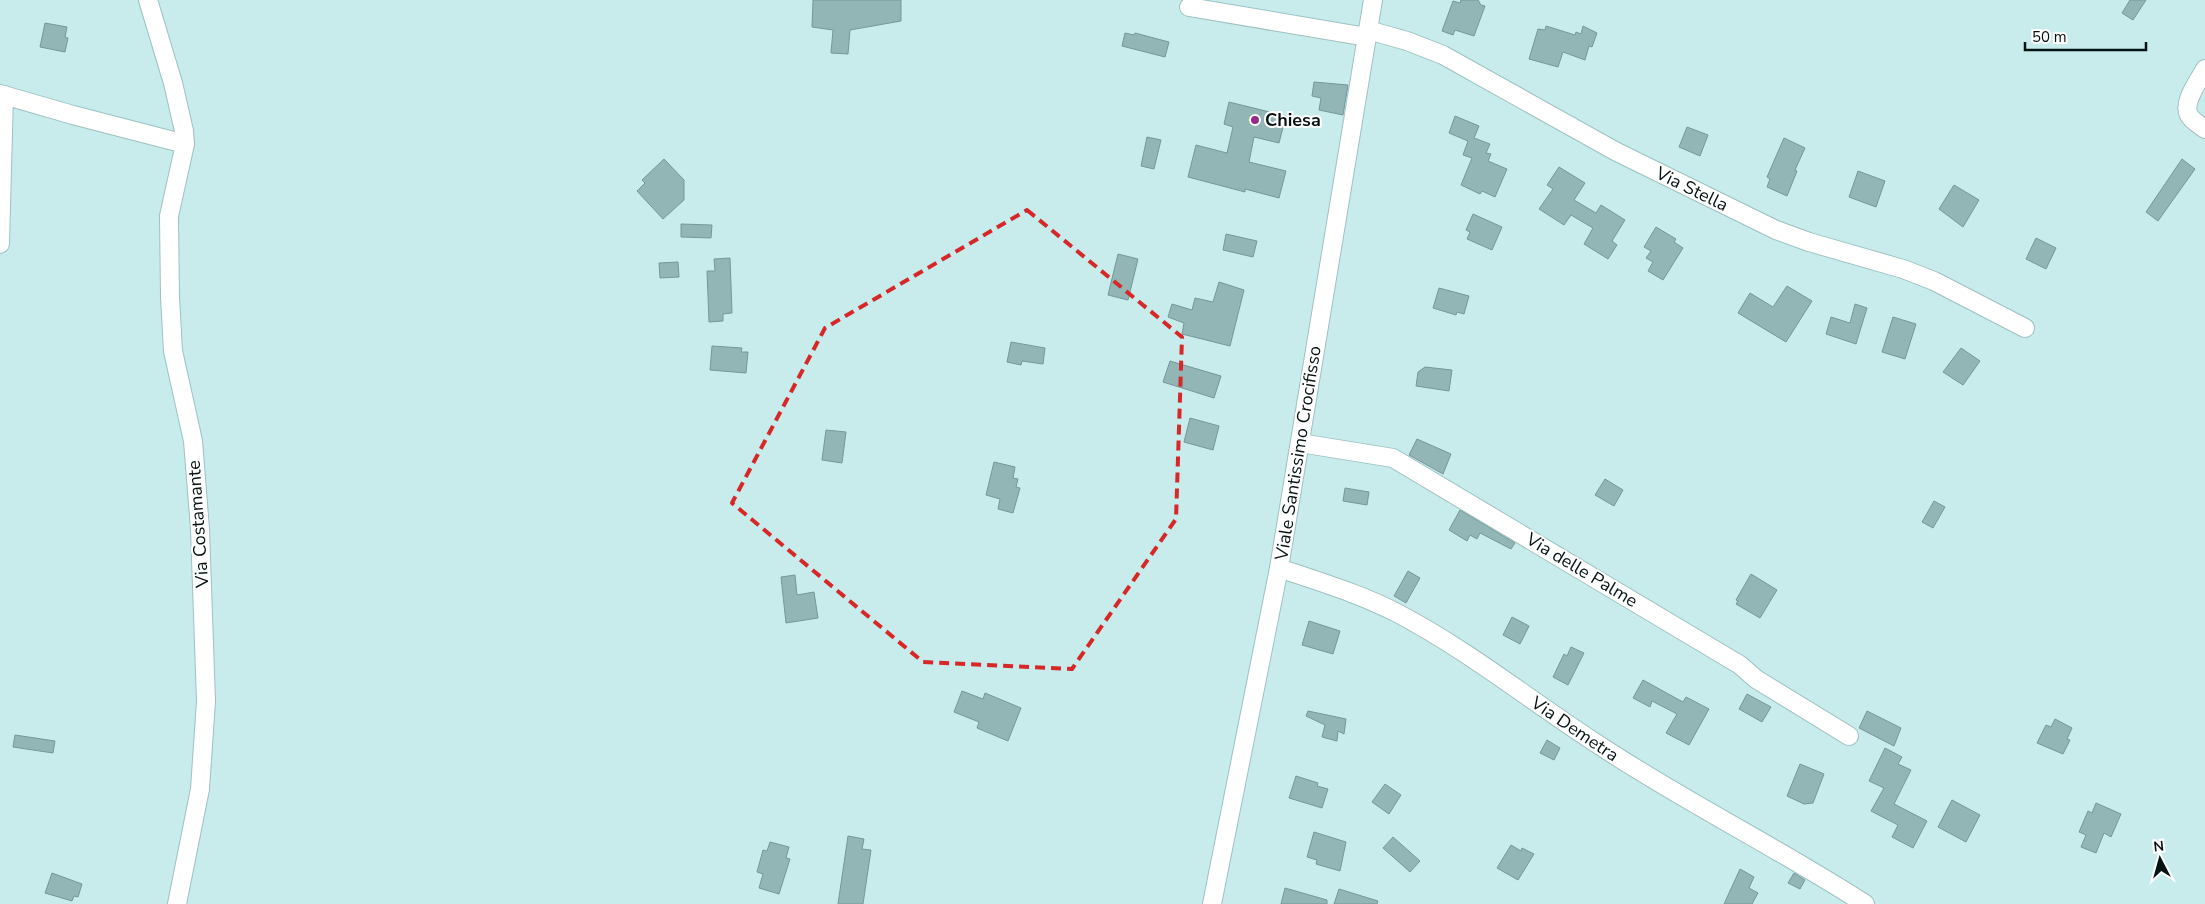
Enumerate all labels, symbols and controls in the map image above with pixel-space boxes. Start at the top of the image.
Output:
scale bar [2025,20,2146,52]
text: 50 m [2032,27,2067,47]
place label: Chiesa [1265,108,1321,132]
marker: Chiesa [1249,114,1261,126]
street label: Via Stella [1651,161,1732,217]
street label: Viale Santissimo Crocifisso [1269,344,1327,563]
street label: Via Costamante [182,460,214,589]
street label: Via delle Palme [1521,527,1642,613]
street label: Via Demetra [1526,690,1624,767]
north arrow [2135,834,2185,884]
text: N [2152,837,2165,857]

